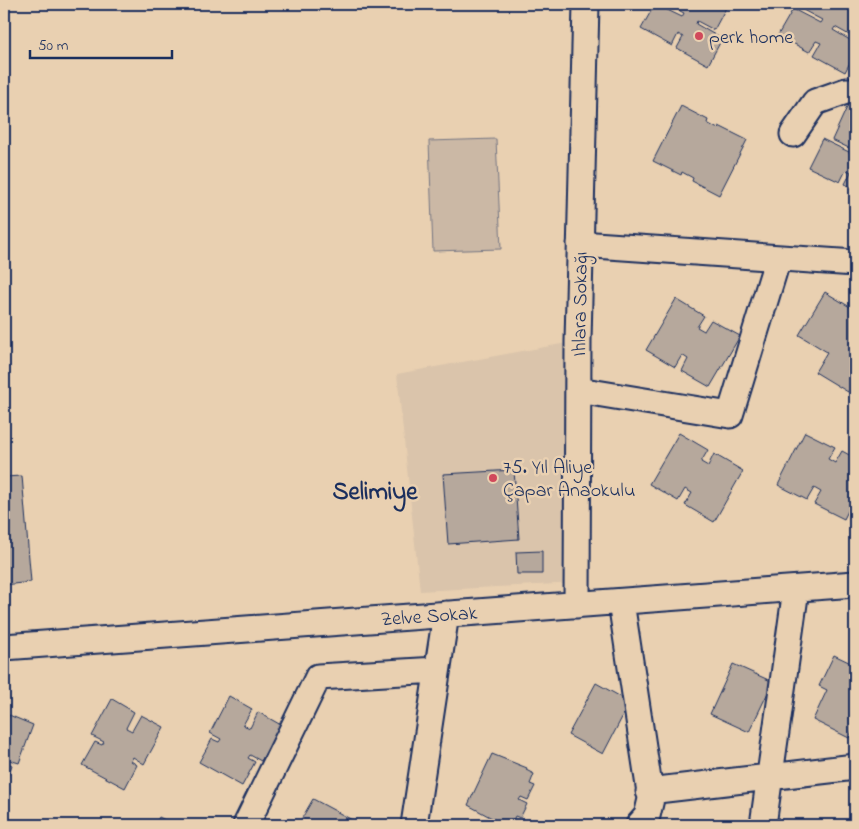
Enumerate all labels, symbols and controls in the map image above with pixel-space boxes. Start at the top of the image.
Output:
place label: perk home [709,24,793,53]
scale bar [30,28,172,60]
marker: perk home [693,30,705,42]
text: 50 m [38,35,69,57]
street label: Ihlara Sokağı [566,251,598,357]
place label: 75. Yıl Aliye Çapar Anaokulu [503,454,635,506]
marker: 75. Yıl Aliye Çapar Anaokulu [487,472,499,484]
district label: Selimiye [333,475,418,512]
street label: Zelve Sokak [380,600,479,635]

